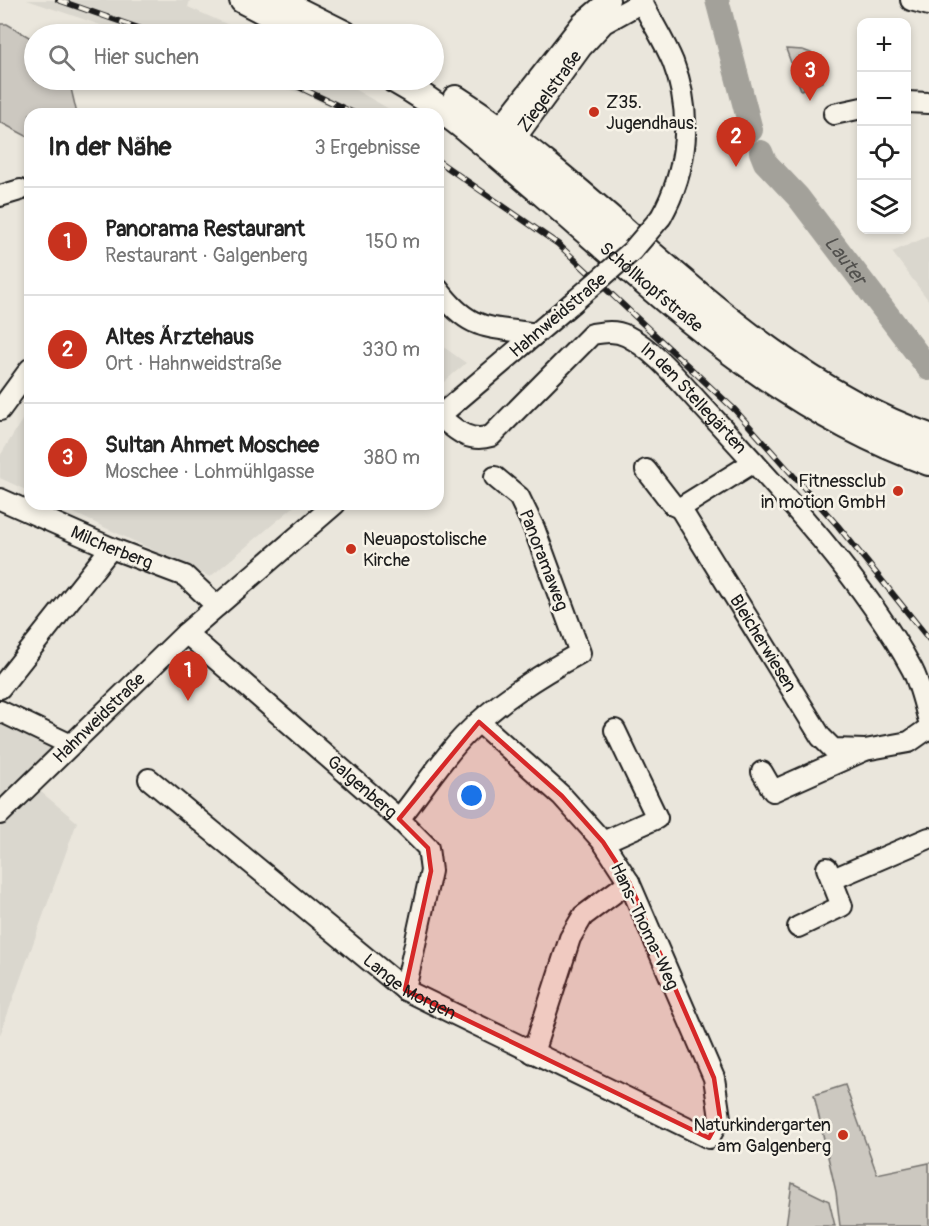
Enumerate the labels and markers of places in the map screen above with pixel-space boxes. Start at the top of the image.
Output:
pin: 3 [790,51,830,101]
place label: Z35. Jugendhaus. [606,91,698,135]
marker: Z35. Jugendhaus. [587,105,601,119]
pin: 2 [716,118,756,167]
place label: Fitnessclub in motion GmbH [761,470,886,514]
marker: Fitnessclub in motion GmbH [891,484,905,498]
place label: Neuapostolische Kirche [363,528,487,572]
marker: Neuapostolische Kirche [344,542,358,556]
pin: 1 [168,652,207,701]
place label: Naturkindergarten am Galgenberg [693,1114,831,1158]
marker: Naturkindergarten am Galgenberg [836,1128,850,1142]

